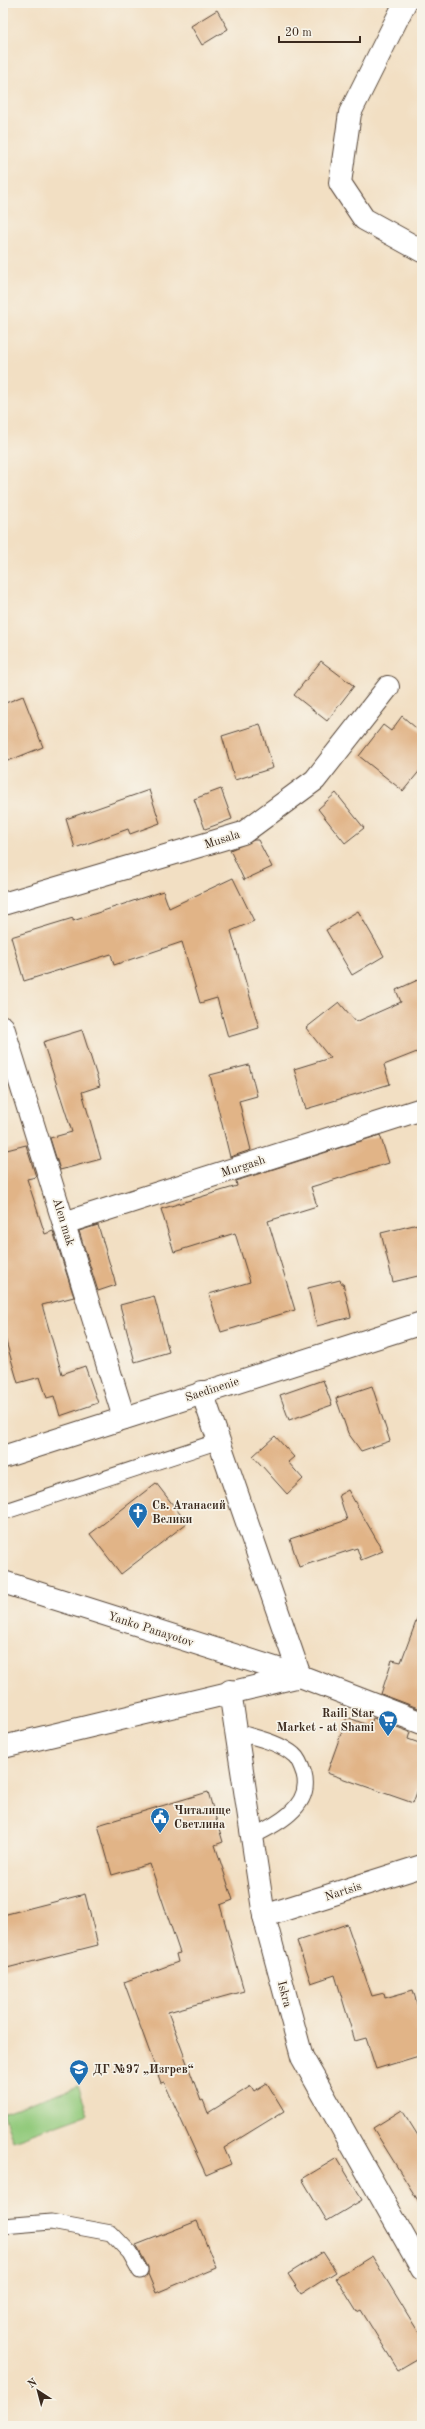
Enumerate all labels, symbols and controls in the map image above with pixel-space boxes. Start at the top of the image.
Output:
scale bar [279,18,360,44]
text: 20 m [285,27,312,39]
street label: Musala [203,829,242,851]
street label: Murgash [220,1154,267,1180]
street label: Alen mak [50,1197,76,1248]
street label: Saedinenie [184,1376,241,1404]
place label: Св. Атанасий Велики [152,1500,226,1526]
church icon: Св. Атанасий Велики [127,1501,149,1529]
street label: Yanko Panayotov [106,1610,196,1650]
place label: Raili Star Market - at Shami [277,1708,374,1734]
supermarket icon: Raili Star Market - at Shami [377,1709,399,1737]
place label: Читалище Светлина [174,1805,231,1831]
public building icon: Читалище Светлина [149,1806,171,1834]
street label: Nartsis [323,1880,363,1904]
street label: Iskra [275,1980,293,2009]
school or university icon: ДГ №97 „Изгрев“ [68,2058,90,2086]
place label: ДГ №97 „Изгрев“ [93,2063,194,2076]
north arrow [18,2371,58,2411]
text: N [26,2377,40,2391]

